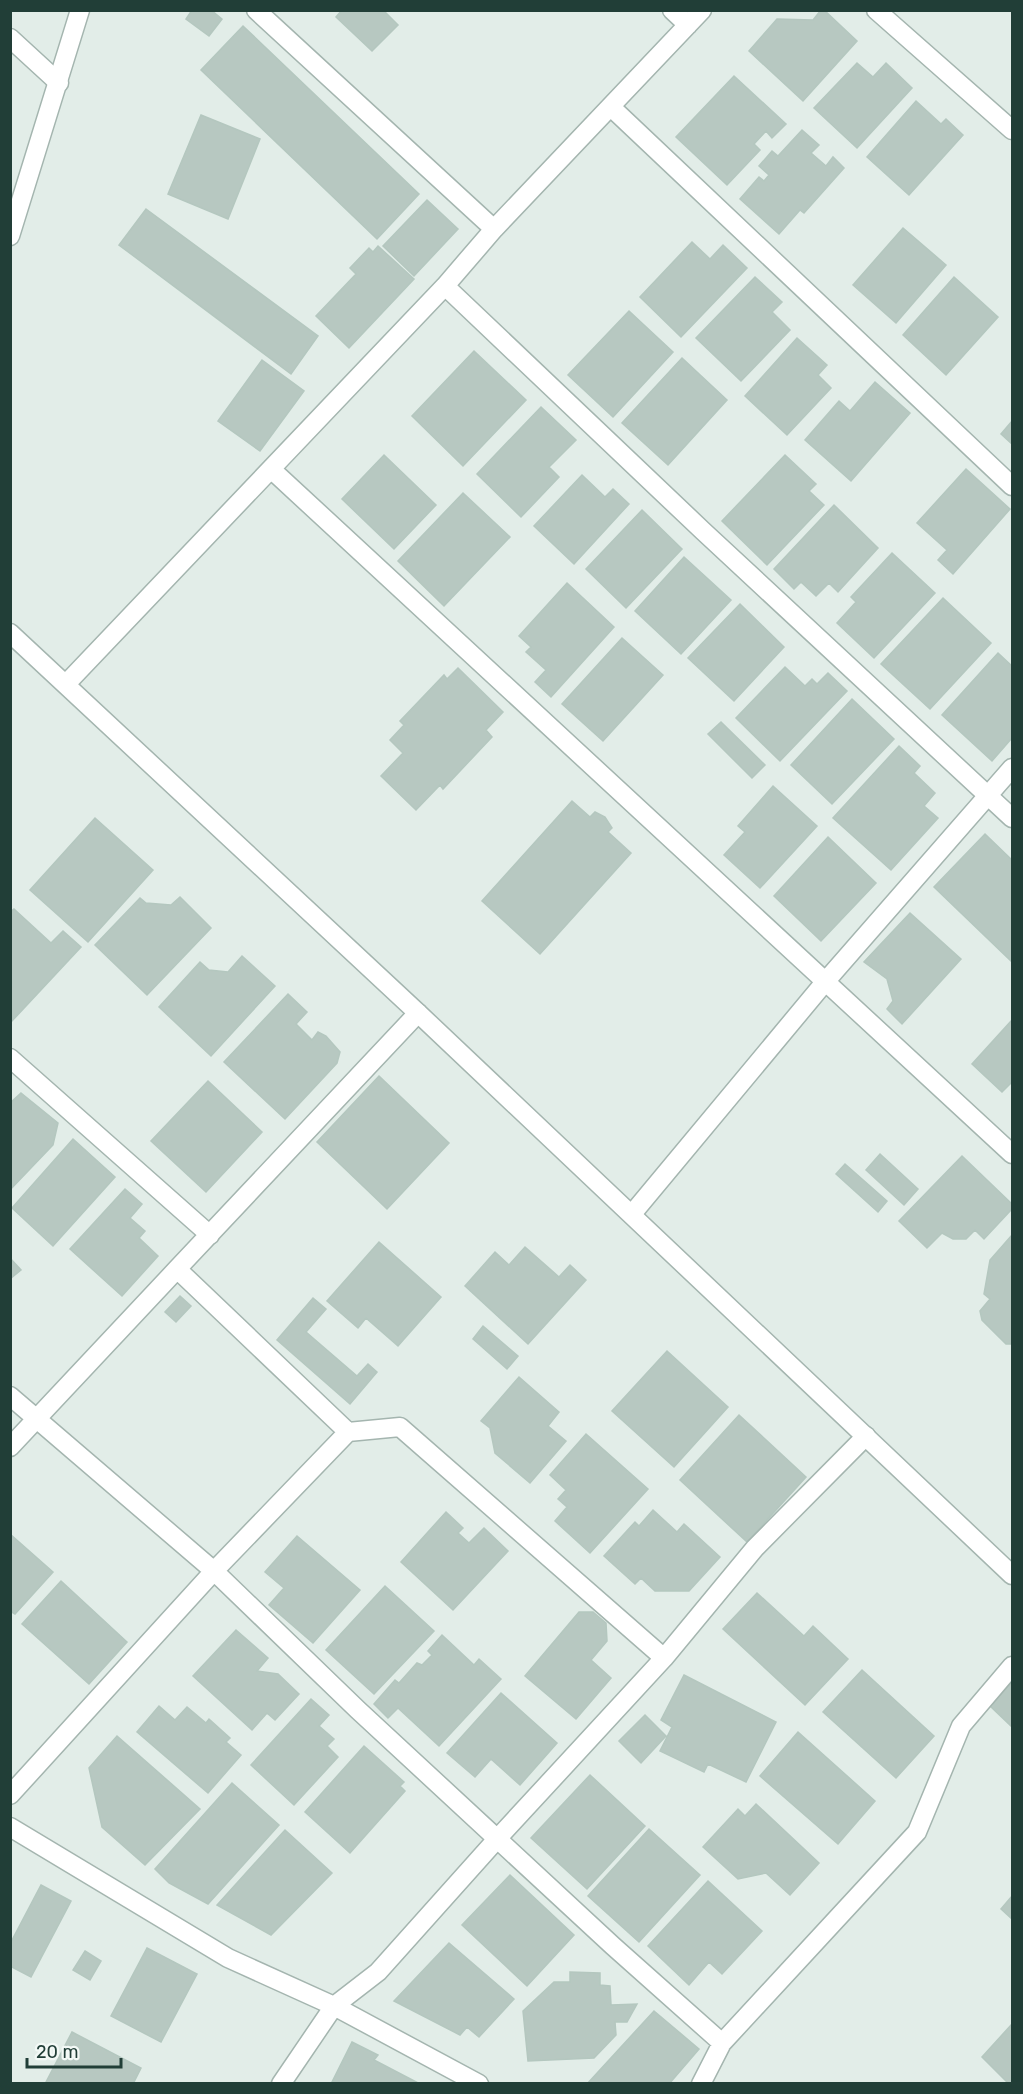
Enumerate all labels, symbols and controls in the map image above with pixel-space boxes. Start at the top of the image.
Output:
scale bar [27,2031,122,2069]
text: 20 m [36,2041,78,2063]

